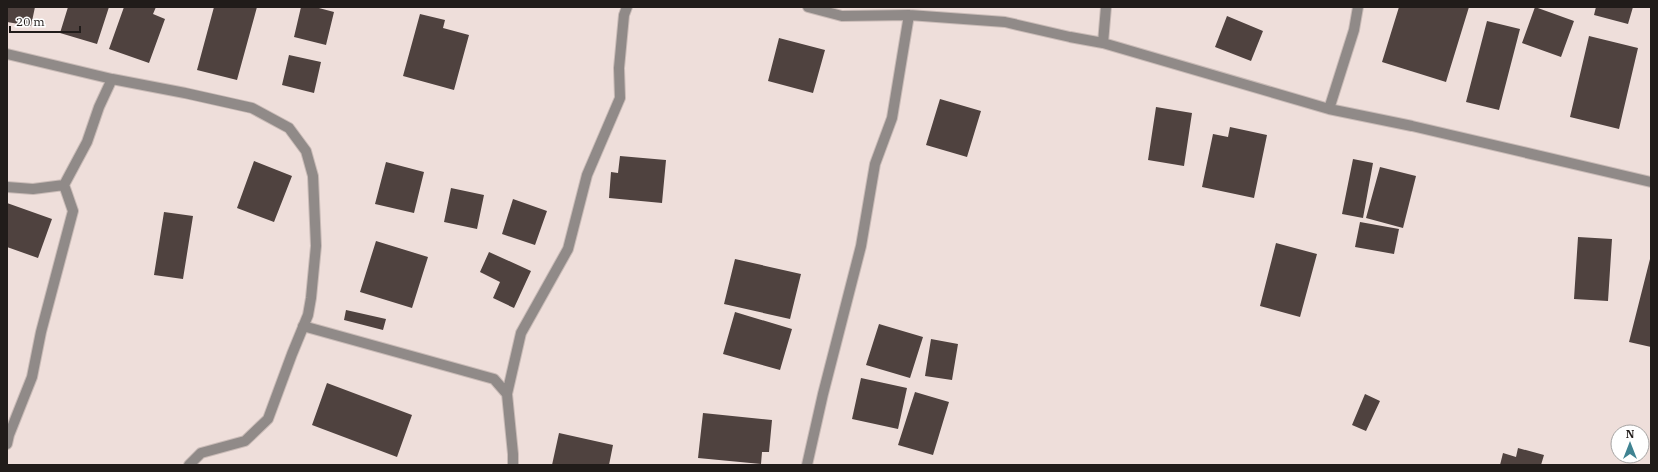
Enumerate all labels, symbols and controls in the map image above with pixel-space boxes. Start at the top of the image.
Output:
scale bar [10,8,80,34]
text: 20 m [16,14,45,29]
north arrow [1610,424,1650,464]
text: N [1626,427,1635,441]

